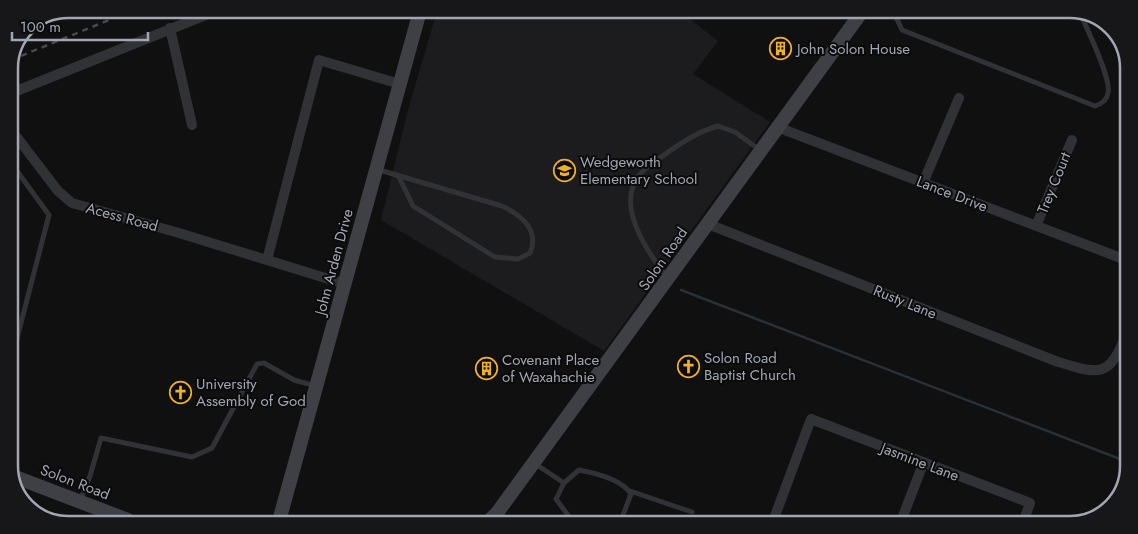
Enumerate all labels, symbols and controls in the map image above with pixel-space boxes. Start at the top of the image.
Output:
scale bar [12,10,149,42]
text: 100 m [20,16,61,38]
building icon: John Solon House [769,37,793,61]
place label: John Solon House [795,38,910,60]
street label: Trey Court [1032,149,1076,217]
place label: Wedgeworth Elementary School [580,151,697,190]
school or university icon: Wedgeworth Elementary School [552,159,576,183]
street label: Lance Drive [913,170,991,218]
street label: Acess Road [84,197,160,237]
street label: John Arden Drive [309,206,359,319]
street label: Solon Road [633,223,693,295]
street label: Rusty Lane [870,279,940,325]
place label: Solon Road Baptist Church [704,347,796,386]
place label: Covenant Place of Waxahachie [502,349,599,388]
church icon: Solon Road Baptist Church [676,355,700,379]
building icon: Covenant Place of Waxahachie [474,357,498,381]
place label: University Assembly of God [196,373,306,412]
church icon: University Assembly of God [168,381,192,405]
street label: Jasmine Lane [876,436,963,487]
street label: Solon Road [37,459,113,505]

